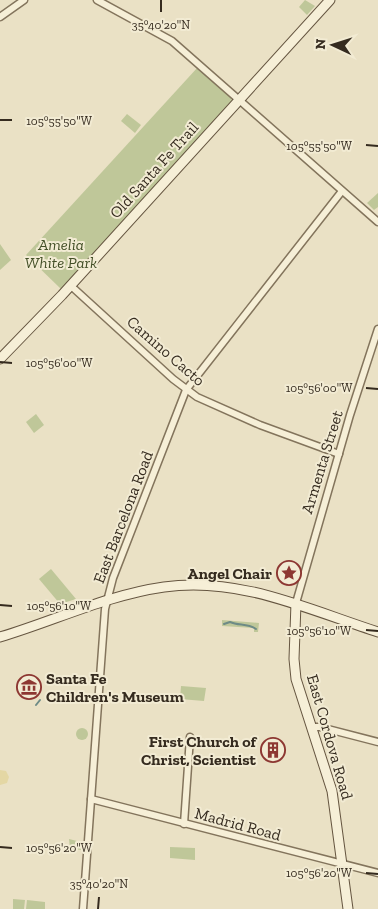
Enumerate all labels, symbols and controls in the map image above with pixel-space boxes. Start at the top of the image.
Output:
text: 35°40'20"N [132,18,190,32]
north arrow [308,20,358,70]
text: N [312,38,329,50]
text: 105°55'50"W [26,114,93,128]
street label: Old Santa Fe Trail [106,118,202,222]
text: 105°55'50"W [286,139,353,153]
park label: Amelia White Park [25,235,97,272]
street label: Camino Cacto [123,312,209,390]
text: 105°56'00"W [26,356,93,370]
text: 105°56'00"W [286,381,353,395]
street label: Armenta Street [297,408,347,516]
street label: East Barcelona Road [89,448,157,586]
place icon: Angel Chair [276,560,302,586]
place label: Angel Chair [188,564,272,583]
text: 105°56'10"W [27,599,92,613]
text: 105°56'10"W [287,624,352,638]
place label: Santa Fe Children's Museum [46,669,184,706]
street label: East Cordova Road [303,672,357,802]
museum icon: Santa Fe Children's Museum [16,674,42,700]
place label: First Church of Christ, Scientist [141,732,258,769]
building icon: First Church of Christ, Scientist [260,737,286,763]
street label: Madrid Road [193,803,283,845]
text: 105°56'20"W [26,841,93,855]
text: 105°56'20"W [286,866,353,880]
text: 35°40'20"N [70,877,128,891]

